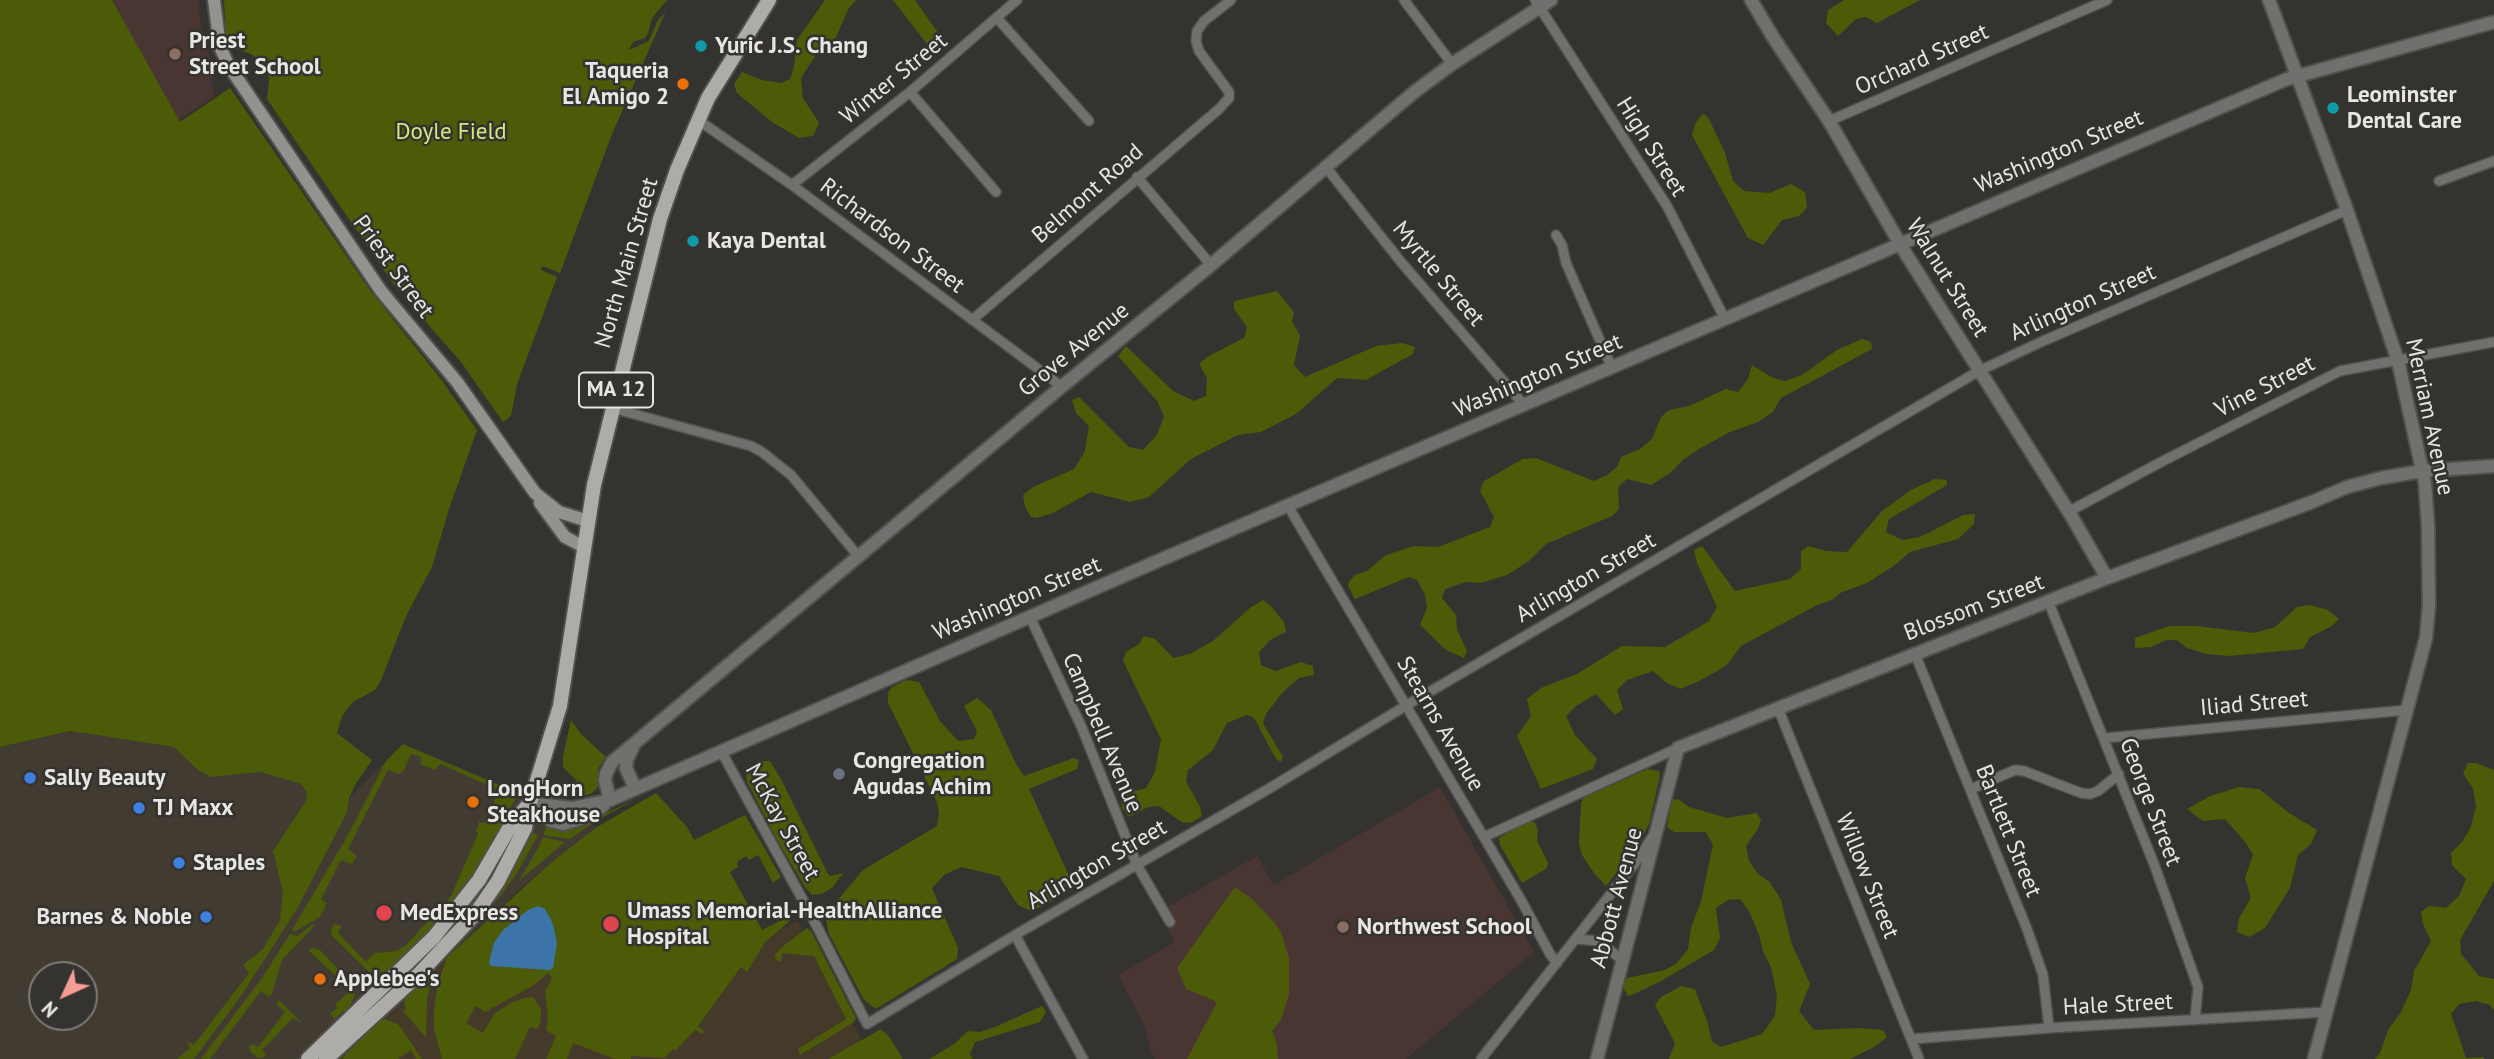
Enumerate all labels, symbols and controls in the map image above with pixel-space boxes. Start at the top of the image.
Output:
street label: Orchard Street [1851,18,1993,102]
place label: Priest Street School [189,27,321,81]
street label: Winter Street [835,27,953,131]
place label: Yuric J.S. Chang [715,32,868,60]
marker: Yuric J.S. Chang [693,38,709,54]
marker: Priest Street School [167,46,183,62]
place label: Taqueria El Amigo 2 [562,57,669,111]
marker: Taqueria El Amigo 2 [675,76,691,92]
place label: Leominster Dental Care [2347,81,2462,135]
street label: High Street [1610,92,1692,202]
marker: Leominster Dental Care [2325,100,2341,116]
street label: Washington Street [1971,104,2147,200]
park label: Doyle Field [395,118,507,146]
street label: Belmont Road [1027,138,1149,250]
street label: Richardson Street [814,173,970,299]
street label: North Main Street [589,175,665,351]
street label: Priest Street [347,210,439,324]
street label: Walnut Street [1900,214,1994,342]
street label: Myrtle Street [1386,216,1490,332]
place label: Kaya Dental [707,227,826,255]
marker: Kaya Dental [685,233,701,249]
street label: Arlington Street [2006,259,2160,347]
street label: Grove Avenue [1013,297,1135,403]
street label: Washington Street [1450,328,1626,424]
street label: Merriam Avenue [2399,336,2459,498]
street label: Vine Street [2210,350,2320,424]
road number: MA 12 [579,372,653,408]
street label: Arlington Street [1511,527,1661,629]
street label: Washington Street [929,551,1105,647]
street label: Blossom Street [1900,569,2048,647]
street label: Campbell Avenue [1056,649,1148,817]
street label: Stearns Avenue [1390,652,1490,796]
street label: Iliad Street [2199,686,2309,722]
street label: George Street [2113,734,2187,870]
place label: Congregation Agudas Achim [853,747,991,801]
street label: McKay Street [739,759,825,885]
street label: Bartlett Street [1969,761,2047,901]
place label: Sally Beauty [44,764,165,792]
marker: Congregation Agudas Achim [831,766,847,782]
marker: Sally Beauty [22,770,38,786]
place label: LongHorn Steakhouse [487,775,600,829]
place label: TJ Maxx [153,794,233,822]
marker: LongHorn Steakhouse [465,794,481,810]
marker: TJ Maxx [131,800,147,816]
street label: Willow Street [1829,809,1905,943]
street label: Arlington Street [1022,814,1172,916]
street label: Abbott Avenue [1585,825,1649,971]
place label: Staples [193,849,265,877]
marker: Staples [171,855,187,871]
place label: Umass Memorial-HealthAlliance Hospital [627,897,942,951]
place label: MedExpress [400,899,518,927]
place label: Barnes & Noble [36,903,192,931]
marker: MedExpress [374,903,394,923]
marker: Barnes & Noble [198,909,214,925]
place label: Northwest School [1357,913,1532,941]
marker: Umass Memorial-HealthAlliance Hospital [601,914,621,934]
marker: Northwest School [1335,919,1351,935]
north arrow [28,961,98,1031]
place label: Applebee's [334,965,440,993]
marker: Applebee's [312,971,328,987]
street label: Hale Street [2062,988,2174,1022]
text: N [37,997,62,1022]

